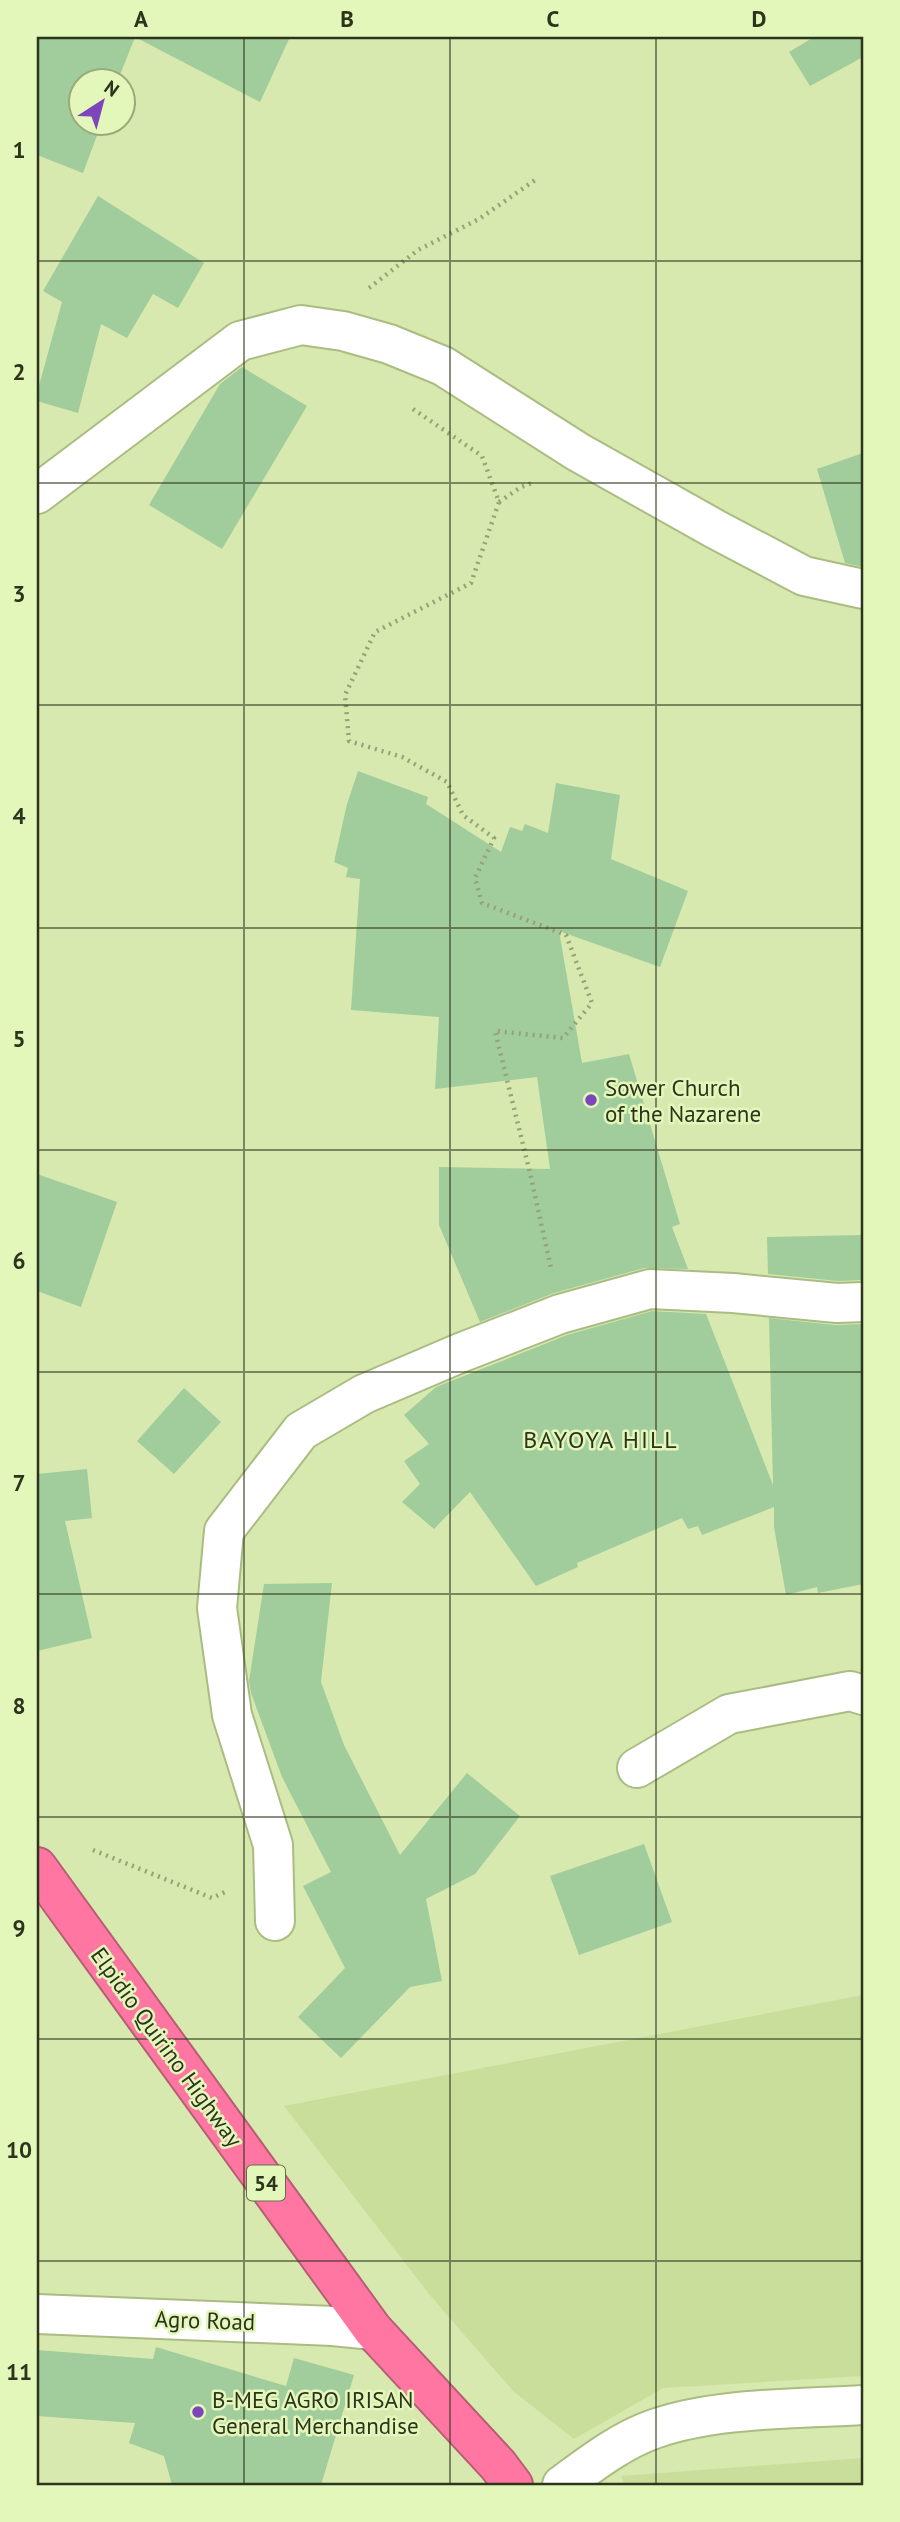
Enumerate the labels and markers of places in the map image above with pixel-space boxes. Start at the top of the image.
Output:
place label: Sower Church of the Nazarene [605,1073,761,1128]
marker: Sower Church of the Nazarene [583,1092,599,1108]
place label: B-MEG AGRO IRISAN General Merchandise [212,2385,419,2440]
marker: B-MEG AGRO IRISAN General Merchandise [190,2404,206,2420]

